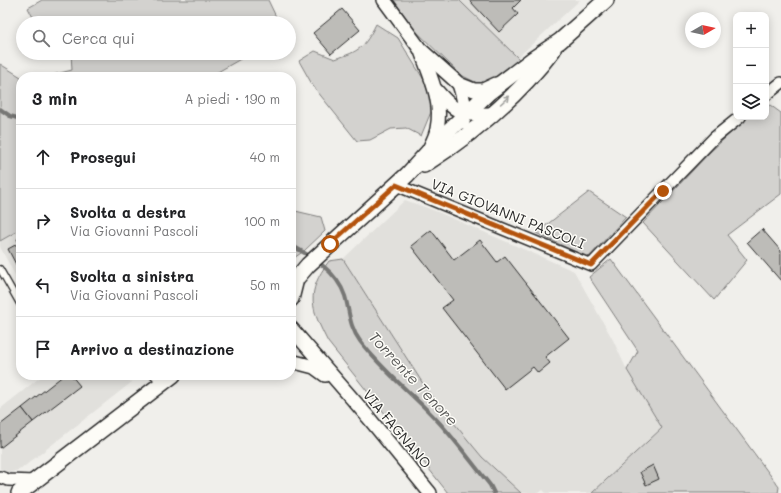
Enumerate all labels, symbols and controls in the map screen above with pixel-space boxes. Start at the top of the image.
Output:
north arrow [685,12,721,48]
map controls [733,12,769,120]
button: + [733,12,769,48]
search box [16,16,296,60]
icon: search [30,27,52,49]
text: Cerca qui [62,28,135,48]
button: − [733,48,769,84]
button: layers [733,84,769,120]
text: 3 min [32,87,77,109]
text: A piedi · 190 m [185,90,280,107]
one-way arrow [500,96,510,105]
icon: ahead [32,146,54,168]
text: Prosegui [70,147,136,167]
text: 40 m [250,148,280,165]
street label: VIA GIOVANNI PASCOLI [428,174,588,253]
route end [654,182,672,200]
text: Svolta a destra [70,202,186,222]
icon: right [32,210,54,232]
text: 100 m [244,212,280,229]
text: Via Giovanni Pascoli [70,222,198,239]
route start [321,235,339,253]
text: Svolta a sinistra [70,266,194,286]
icon: left [32,274,54,296]
text: 50 m [250,276,280,293]
text: Via Giovanni Pascoli [70,286,198,303]
water label: Torrente Tenore [365,327,463,430]
icon: arrive [32,338,54,360]
text: Arrivo a destinazione [70,339,234,359]
street label: VIA FAGNANO [359,385,436,472]

